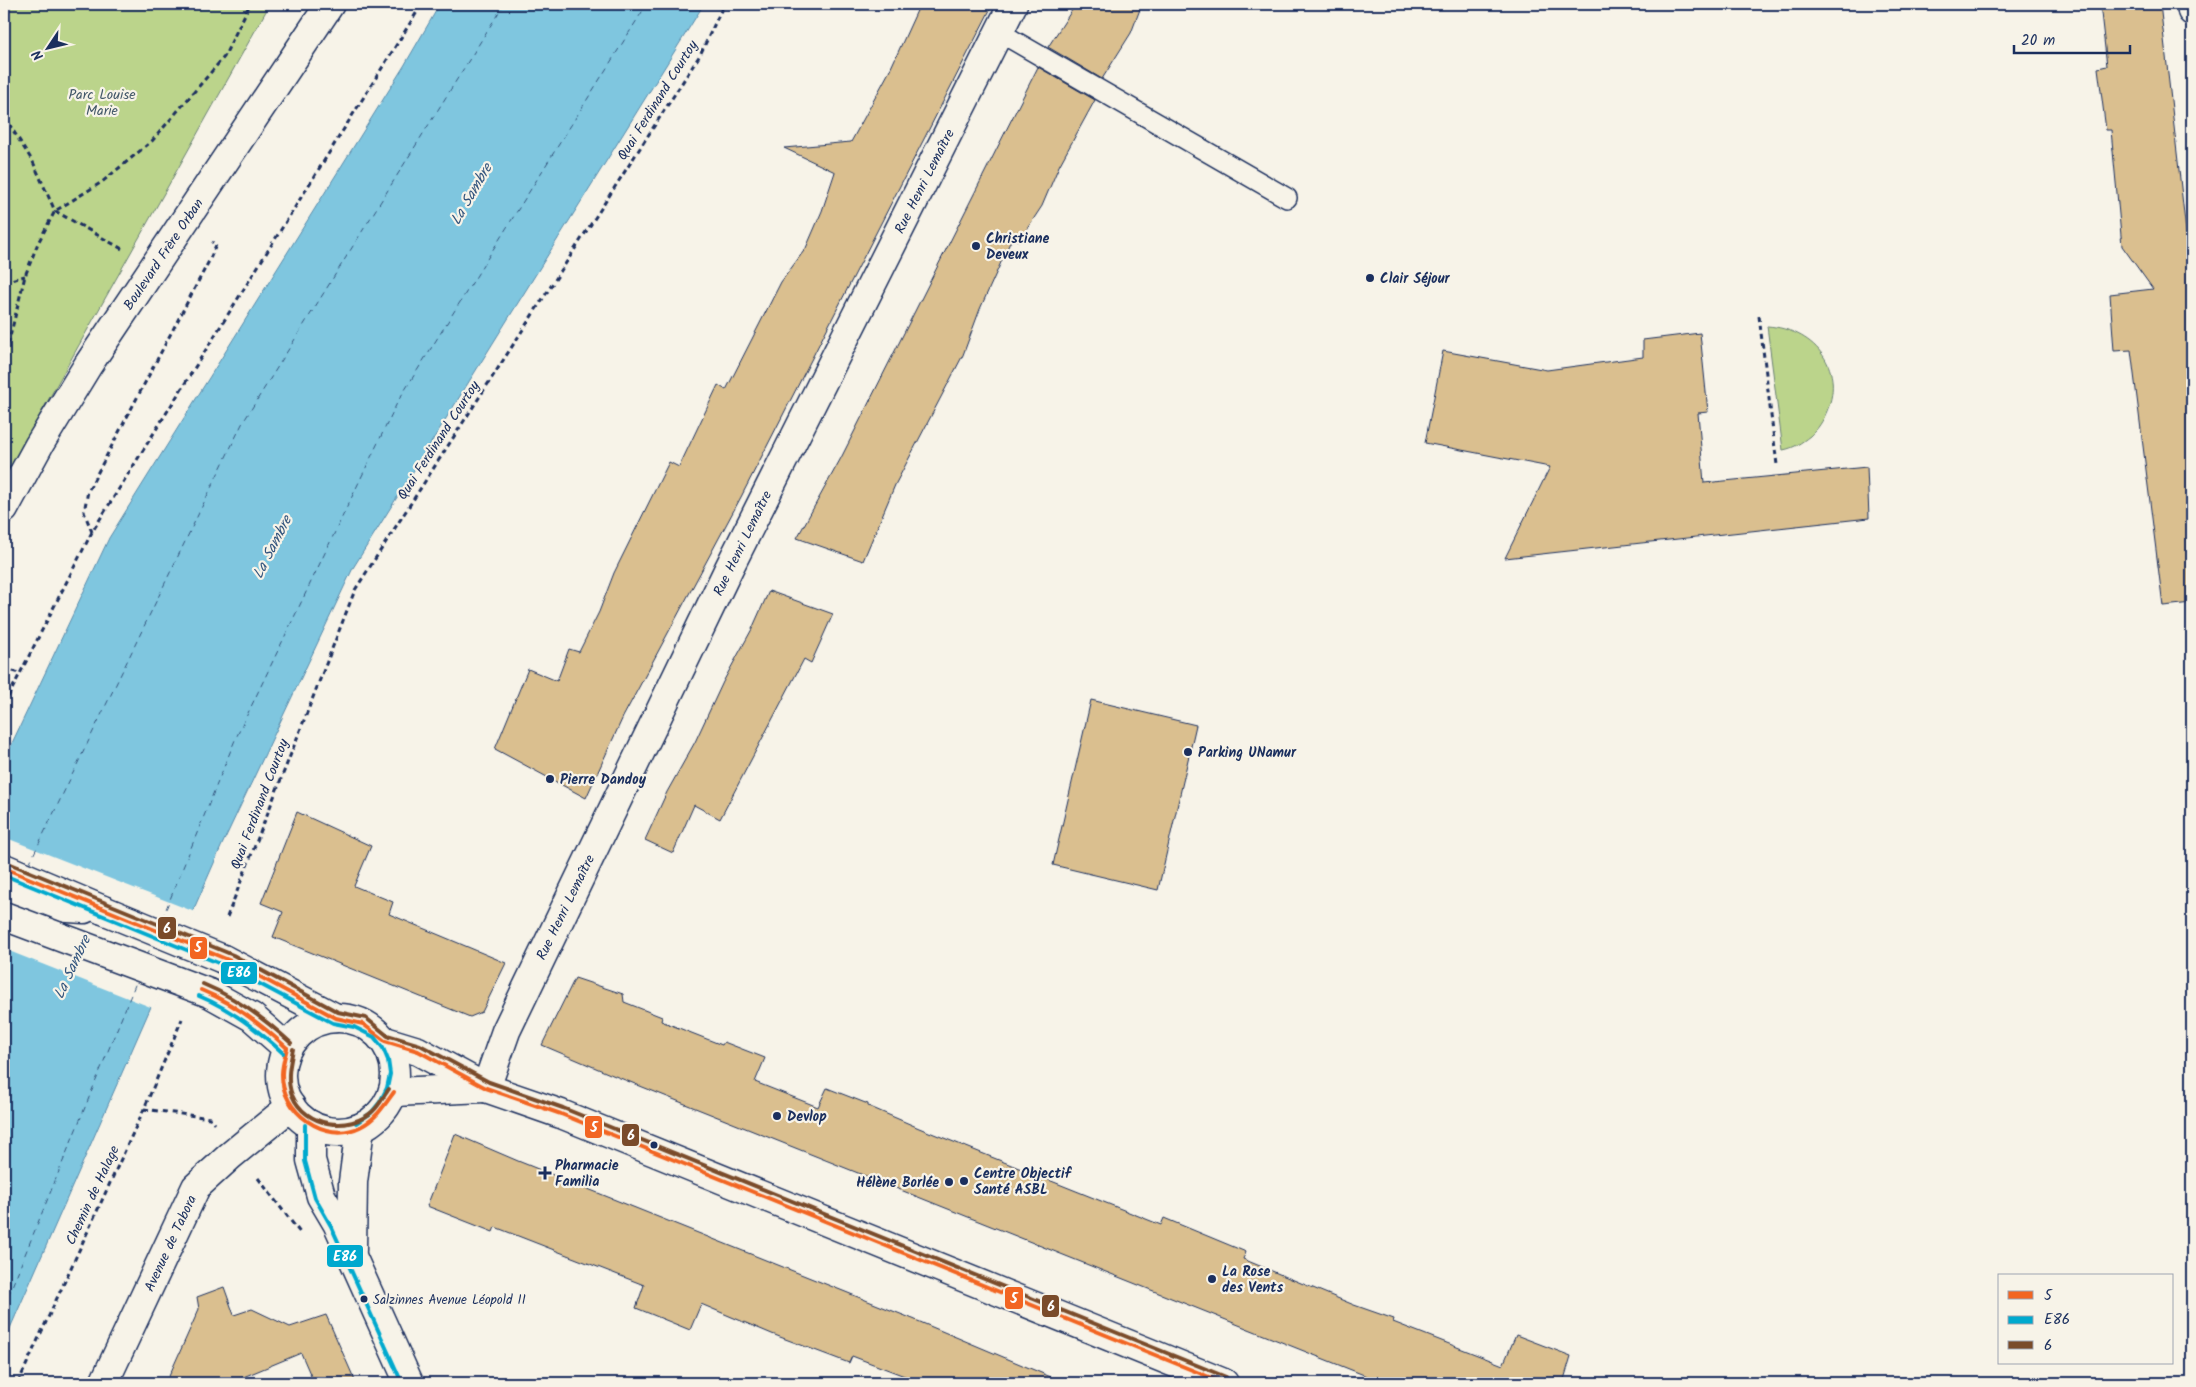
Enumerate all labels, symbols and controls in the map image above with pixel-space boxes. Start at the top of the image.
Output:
north arrow [22,22,72,72]
scale bar [2014,22,2130,54]
text: 20 m [2021,29,2055,53]
street label: Quai Ferdinand Courtoy [612,36,704,165]
text: N [27,45,50,65]
park label: Parc Louise Marie [69,84,136,122]
street label: Rue Henri Lemaître [889,125,961,238]
water label: La Sambre [445,158,500,230]
street label: Boulevard Frère Orban [118,194,209,315]
place label: Christiane Deveux [986,228,1050,266]
marker: Christiane Deveux [970,240,982,252]
place label: Clair Séjour [1380,268,1451,290]
marker: Clair Séjour [1364,272,1376,284]
street label: Quai Ferdinand Courtoy [392,376,486,505]
street label: Rue Henri Lemaître [708,486,778,600]
water label: La Sambre [247,511,300,583]
street label: Quai Ferdinand Courtoy [225,735,295,873]
place label: Parking UNamur [1198,742,1297,764]
marker: Parking UNamur [1182,746,1194,758]
place label: Pierre Dandoy [560,769,647,791]
marker: Pierre Dandoy [544,773,556,785]
street label: Rue Henri Lemaître [531,850,601,964]
line badge: 6 [157,916,177,940]
text: 6 [163,918,171,940]
water label: La Sambre [48,931,99,1003]
line badge: 5 [189,936,208,960]
text: 5 [193,937,203,959]
line badge: E86 [220,961,258,985]
text: E86 [227,962,251,984]
place label: Devlop [787,1106,827,1128]
marker: Devlop [771,1110,783,1122]
line badge: 5 [584,1115,603,1139]
text: 5 [589,1117,599,1139]
line badge: 6 [621,1123,640,1147]
text: 6 [627,1125,635,1147]
unlabelled marker [649,1140,659,1150]
street label: Chemin de Halage [60,1141,126,1249]
place label: Pharmacie Familia [555,1155,619,1193]
place label: Centre Objectif Santé ASBL [974,1163,1073,1201]
marker: Pharmacie Familia [539,1167,551,1179]
place label: Hélène Borlée [856,1172,939,1194]
marker: Centre Objectif Santé ASBL [958,1175,970,1187]
marker: Hélène Borlée [943,1176,955,1188]
street label: Avenue de Tabora [139,1191,203,1296]
line badge: E86 [326,1244,364,1268]
text: E86 [333,1246,357,1268]
place label: La Rose des Vents [1222,1261,1284,1299]
marker: La Rose des Vents [1206,1273,1218,1285]
legend [1998,1274,2174,1364]
text: 5 [2044,1284,2053,1308]
line badge: 5 [1004,1286,1024,1310]
text: 5 [1009,1288,1019,1310]
place label: Salzinnes Avenue Léopold II [373,1290,526,1311]
marker: Salzinnes Avenue Léopold II [359,1294,369,1304]
line badge: 6 [1041,1294,1060,1318]
text: 6 [1047,1296,1055,1318]
text: E86 [2044,1308,2070,1332]
text: 6 [2044,1334,2052,1358]

